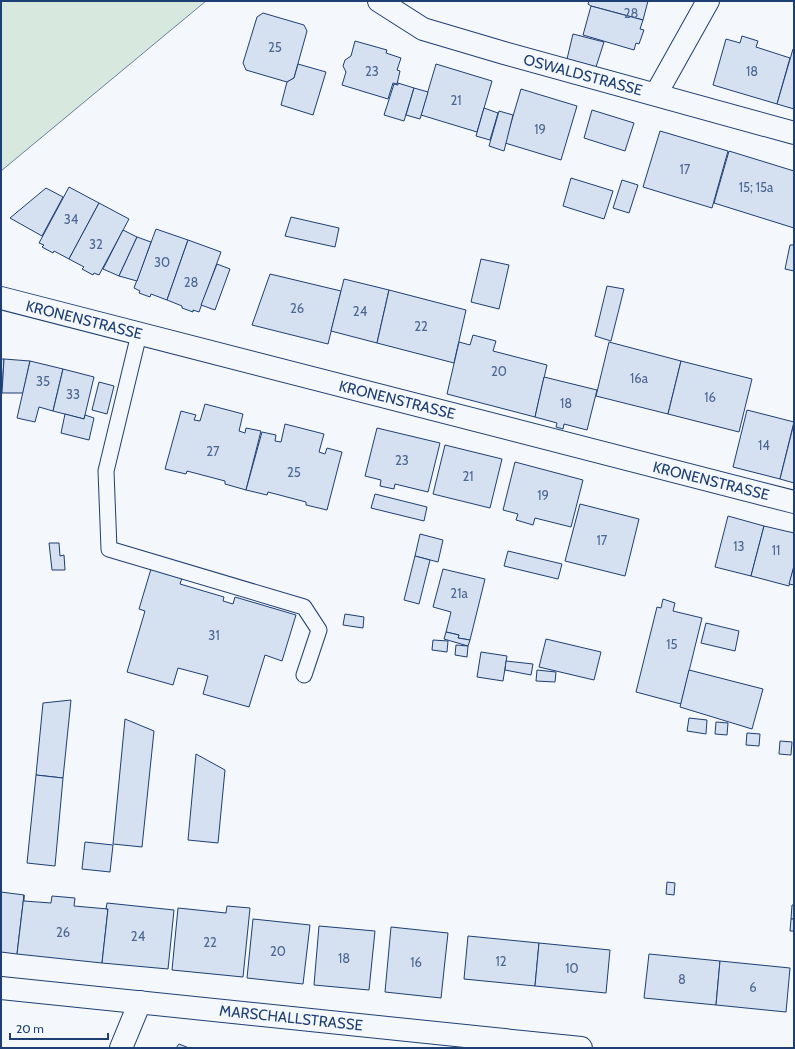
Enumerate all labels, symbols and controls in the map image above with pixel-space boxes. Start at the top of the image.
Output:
house number: 28 [624,5,638,21]
house number: 25 [268,39,282,55]
street label: OSWALDSTRASSE [522,50,644,100]
house number: 23 [365,63,379,79]
house number: 18 [746,63,758,79]
house number: 21 [450,92,462,108]
house number: 19 [534,121,546,137]
house number: 17 [680,161,691,177]
house number: 15; 15a [739,179,774,195]
house number: 34 [64,211,79,227]
house number: 32 [89,236,103,252]
house number: 30 [154,254,170,270]
house number: 28 [184,274,198,290]
street label: KRONENSTRASSE [24,297,144,343]
house number: 26 [290,300,304,316]
house number: 24 [353,303,368,319]
house number: 22 [414,318,428,334]
house number: 20 [491,363,507,379]
house number: 16a [630,370,649,386]
house number: 35 [36,373,50,389]
street label: KRONENSTRASSE [337,377,457,423]
house number: 33 [66,386,80,402]
house number: 16 [704,389,716,405]
house number: 18 [560,395,572,411]
house number: 14 [758,437,770,453]
house number: 27 [206,443,220,459]
house number: 23 [395,452,409,468]
street label: KRONENSTRASSE [651,458,771,504]
house number: 25 [287,464,301,480]
house number: 21 [462,468,474,484]
house number: 19 [537,487,549,503]
house number: 17 [597,532,608,548]
house number: 13 [733,538,745,554]
house number: 11 [772,542,780,558]
house number: 21a [450,585,468,601]
house number: 31 [208,627,220,643]
house number: 15 [666,636,678,652]
house number: 26 [56,924,70,940]
house number: 24 [131,928,146,944]
house number: 22 [203,934,217,950]
house number: 20 [270,943,286,959]
house number: 18 [338,950,350,966]
house number: 12 [495,953,507,969]
house number: 16 [410,954,422,970]
house number: 10 [565,960,579,976]
house number: 8 [678,971,686,987]
house number: 6 [749,979,757,995]
street label: MARSCHALLSTRASSE [218,1002,364,1034]
scale bar [10,1015,108,1041]
text: 20 m [16,1021,44,1036]

